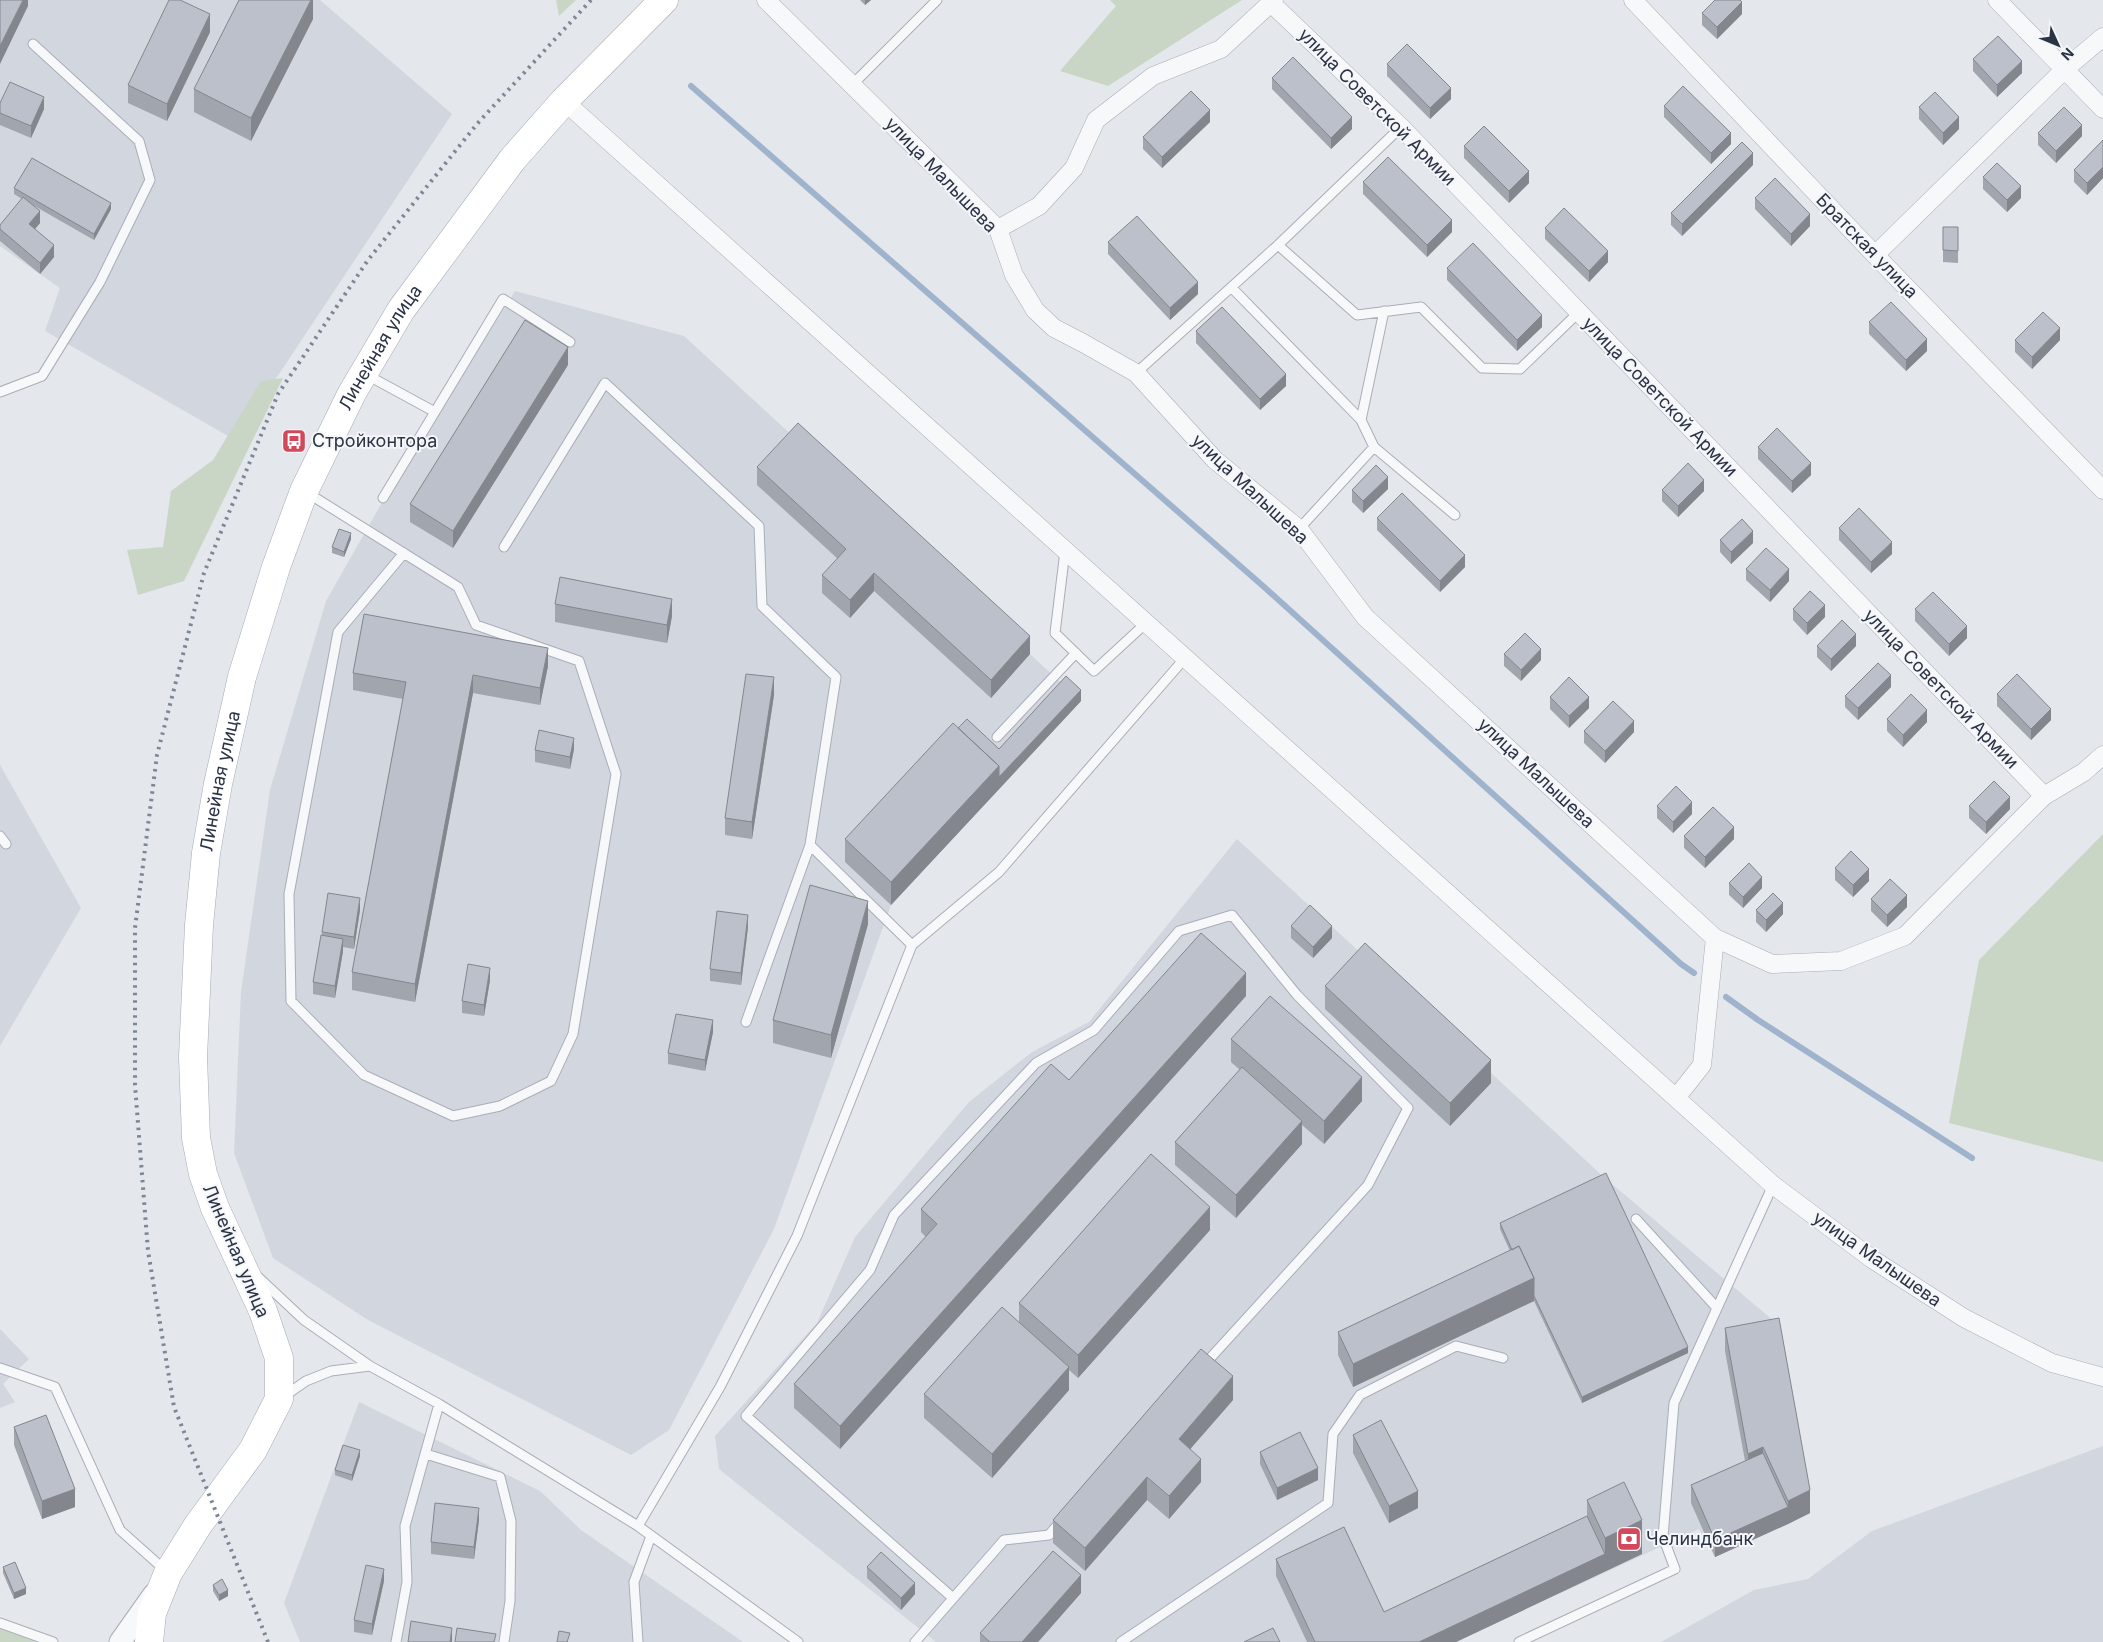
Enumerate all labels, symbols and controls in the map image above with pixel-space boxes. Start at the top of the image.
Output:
north arrow [2033,20,2083,70]
street label: улица Советской Армии [1294,24,1460,190]
text: N [2058,45,2078,64]
street label: улица Малышева [881,113,1002,237]
street label: Братская улица [1812,189,1923,302]
street label: Линейная улица [334,281,426,414]
street label: улица Советской Армии [1579,313,1742,481]
bus stop icon: Стройконтора [281,428,307,454]
street label: улица Малышева [1188,429,1313,548]
place label: Стройконтора [312,430,437,451]
street label: улица Советской Армии [1860,605,2023,773]
street label: Линейная улица [195,709,244,853]
street label: улица Малышева [1474,713,1599,832]
street label: Линейная улица [199,1181,274,1321]
street label: улица Малышева [1809,1206,1945,1311]
bank icon: Челиндбанк [1616,1526,1642,1552]
place label: Челиндбанк [1646,1528,1753,1549]

